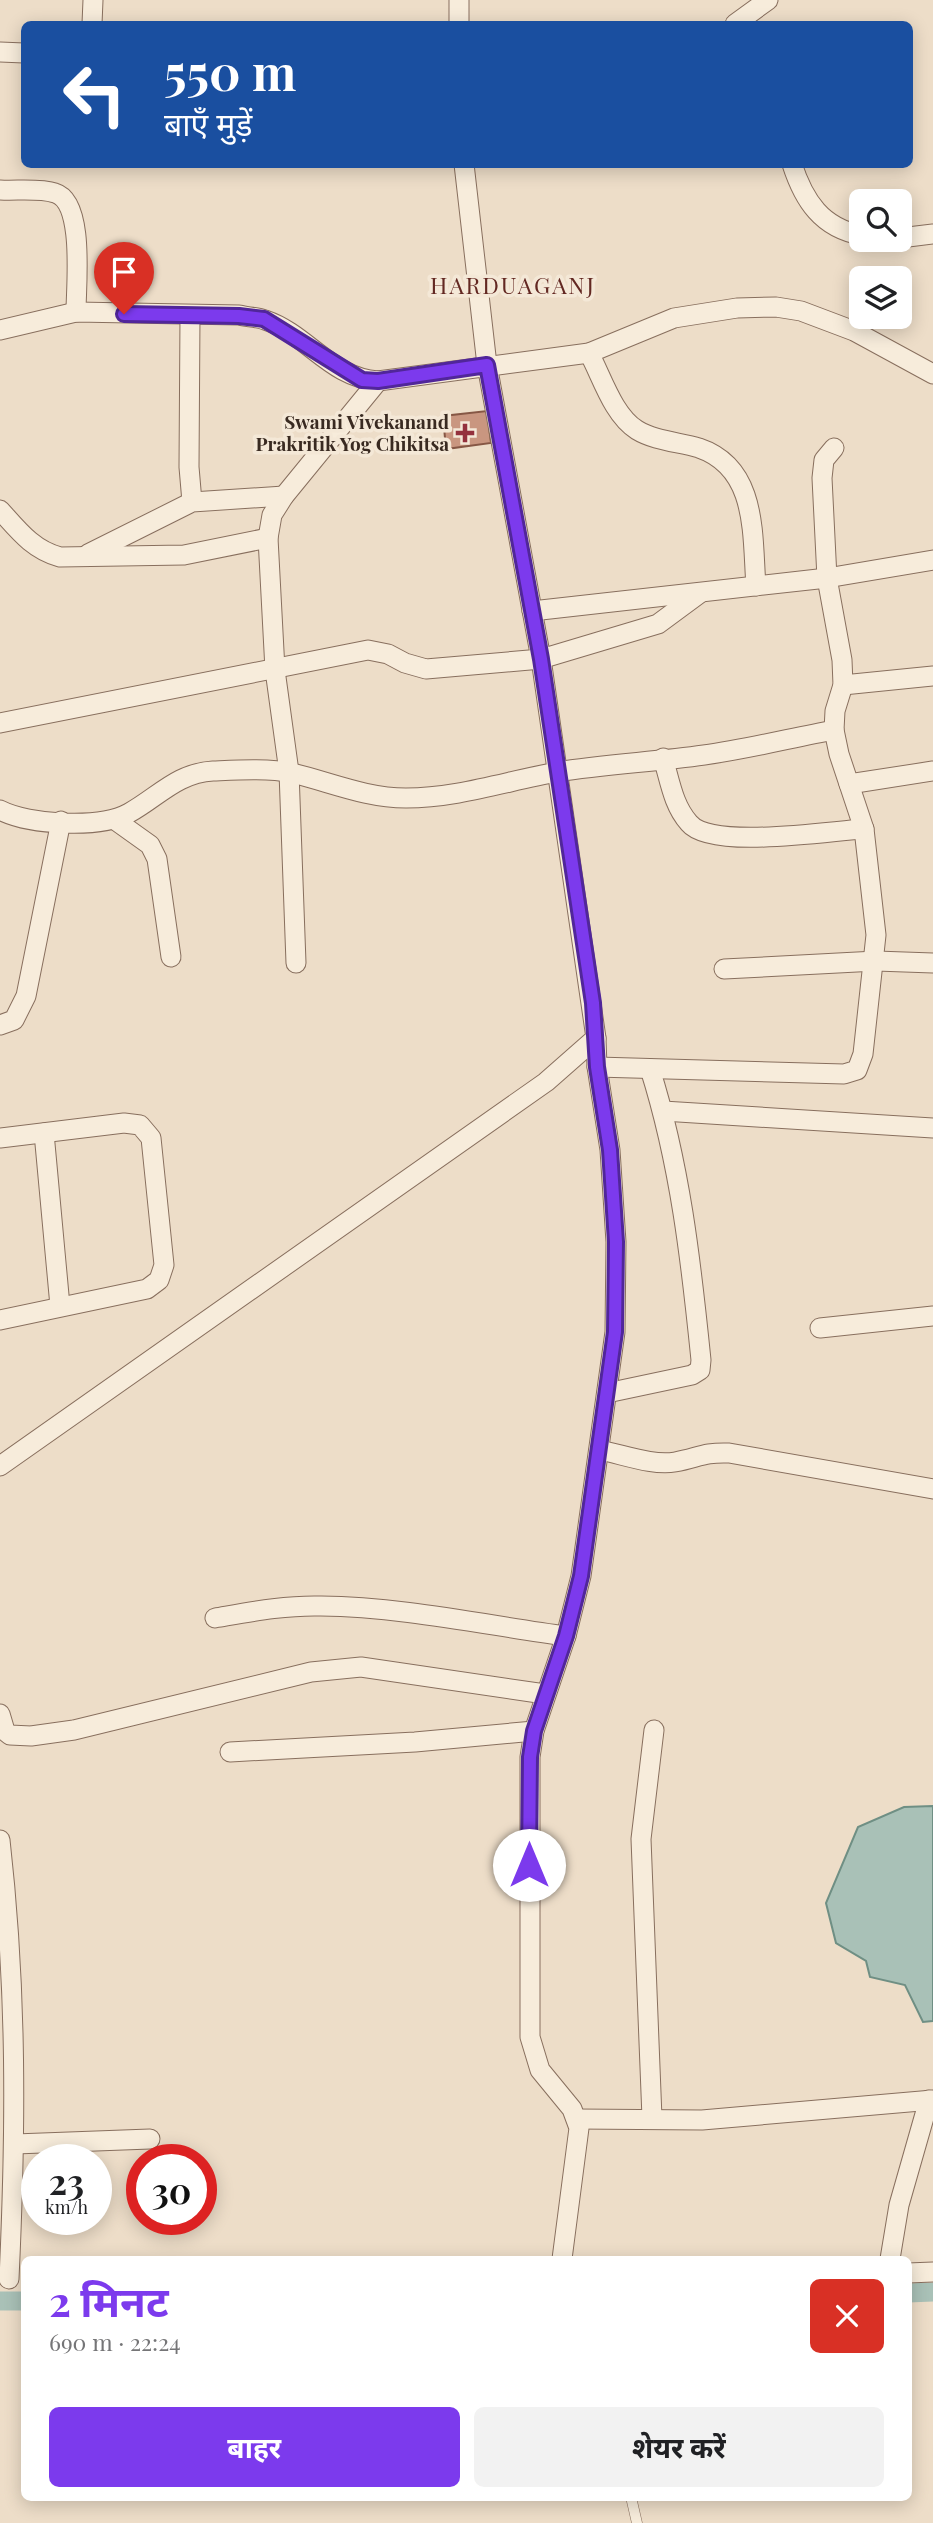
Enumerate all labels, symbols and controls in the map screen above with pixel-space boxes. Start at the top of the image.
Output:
text: 550 m [164,38,296,103]
icon: left [49,49,140,140]
text: बाएँ मुड़ें [164,101,252,144]
map controls [849,189,912,329]
button: search [849,189,912,252]
pin [94,242,154,314]
icon: arrive [105,253,143,291]
button: layers [849,266,912,329]
district label: HARDUAGANJ [430,269,596,300]
place label: Swami Vivekanand Prakritik Yog Chikitsa [255,408,450,456]
marker: Swami Vivekanand Prakritik Yog Chikitsa [455,423,475,443]
position arrow [492,1828,566,1902]
speed limit sign: 30 [126,2144,217,2235]
text: 23 [49,2157,84,2204]
text: km/h [45,2195,88,2219]
text: 2 मिनट [49,2272,168,2328]
button: close [810,2279,884,2353]
text: 690 m · 22:24 [49,2326,181,2357]
button: बाहर [49,2407,460,2487]
button: शेयर करें [474,2407,884,2487]

